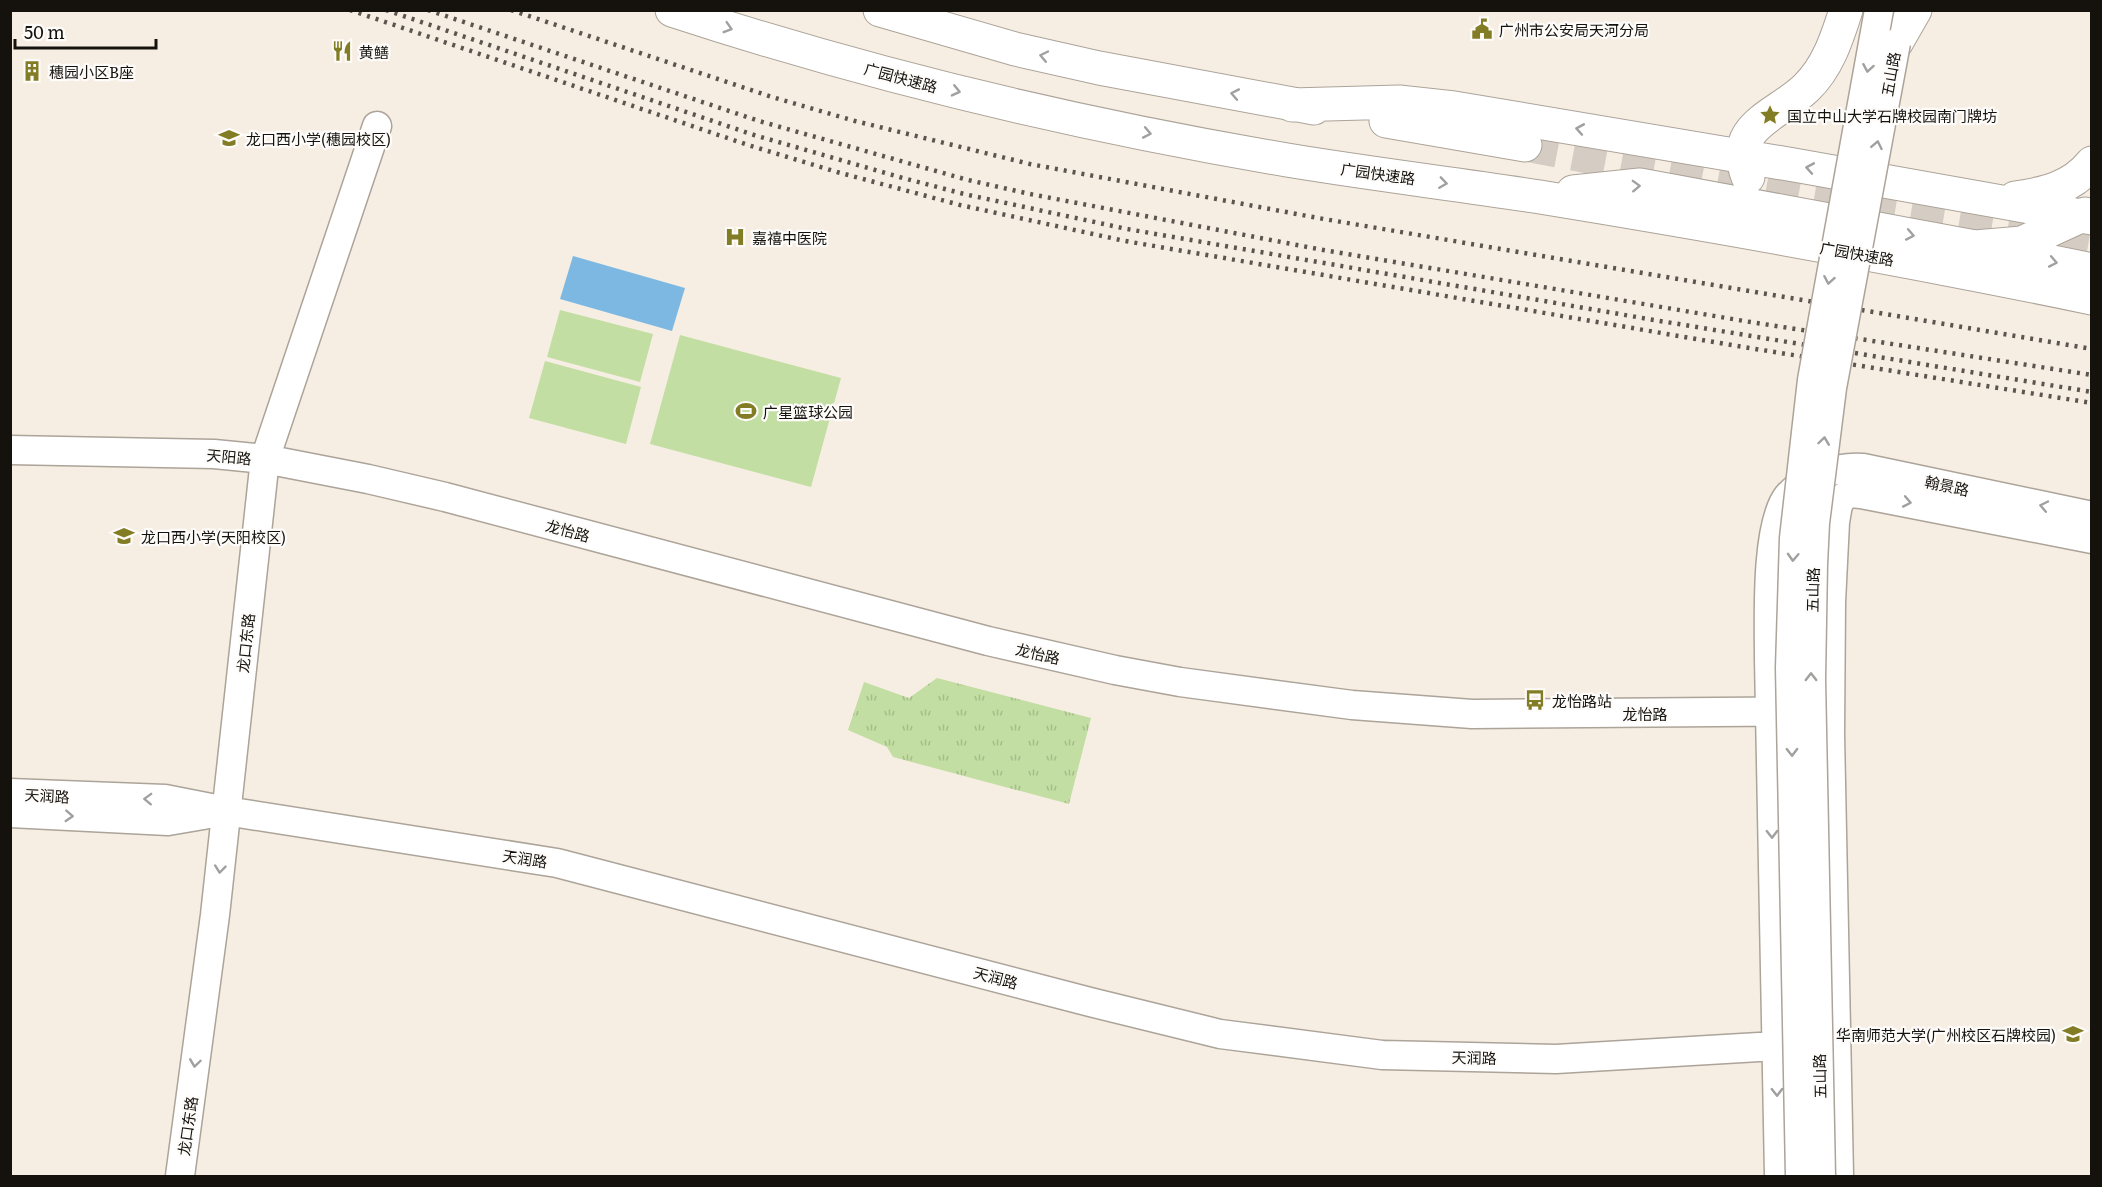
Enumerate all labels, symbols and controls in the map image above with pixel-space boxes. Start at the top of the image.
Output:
scale bar [15,12,156,50]
public building icon: 广州市公安局天河分局 [1470,17,1494,41]
text: 50 m [24,18,65,45]
place label: 广州市公安局天河分局 [1499,18,1649,41]
one-way arrow [722,21,733,33]
restaurant icon: 黄鳝 [330,39,354,63]
place label: 黄鳝 [359,40,389,63]
one-way arrow [1039,50,1049,63]
street label: 五山路 [1875,50,1905,98]
street label: 广园快速路 [862,56,940,98]
building icon: 穗园小区B座 [20,59,44,83]
place label: 穗园小区B座 [49,60,134,83]
one-way arrow [1863,63,1875,73]
one-way arrow [951,84,961,97]
one-way arrow [1230,88,1240,101]
place icon: 国立中山大学石牌校园南门牌坊 [1758,103,1782,127]
place label: 国立中山大学石牌校园南门牌坊 [1787,104,1997,127]
one-way arrow [1576,124,1585,136]
school or university icon: 龙口西小学(穗园校区) [217,126,241,150]
one-way arrow [1141,126,1151,139]
place label: 龙口西小学(穗园校区) [246,127,391,150]
one-way arrow [1870,141,1883,151]
street label: 广园快速路 [1339,156,1417,190]
one-way arrow [1806,162,1816,175]
one-way arrow [1438,176,1447,188]
one-way arrow [1631,180,1640,192]
hospital icon: 嘉禧中医院 [723,225,747,249]
place label: 嘉禧中医院 [752,226,827,249]
one-way arrow [1905,228,1915,241]
street label: 广园快速路 [1818,235,1896,271]
one-way arrow [2048,255,2058,268]
one-way arrow [1823,275,1836,285]
sports icon: 广星篮球公园 [734,399,758,423]
place label: 广星篮球公园 [763,400,853,423]
one-way arrow [1818,436,1830,445]
street label: 天阳路 [206,443,252,469]
street label: 翰景路 [1923,469,1971,501]
one-way arrow [1902,494,1912,507]
one-way arrow [2039,500,2049,513]
street label: 龙怡路 [543,513,593,547]
school or university icon: 龙口西小学(天阳校区) [112,524,136,548]
place label: 龙口西小学(天阳校区) [141,525,286,548]
one-way arrow [1787,552,1800,561]
street label: 五山路 [1800,567,1824,613]
street label: 龙口东路 [230,612,260,674]
street label: 龙怡路 [1013,637,1063,669]
one-way arrow [1805,673,1817,682]
bus stop icon: 龙怡路站 [1523,688,1547,712]
place label: 龙怡路站 [1552,689,1612,712]
street label: 龙怡路 [1622,702,1668,725]
one-way arrow [1785,747,1798,756]
street label: 天润路 [24,782,70,808]
one-way arrow [143,792,152,805]
one-way arrow [64,810,73,823]
one-way arrow [1765,830,1778,839]
street label: 天润路 [501,843,549,873]
one-way arrow [214,865,227,874]
street label: 天润路 [971,960,1021,994]
school or university icon: 华南师范大学(广州校区石牌校园) [2061,1022,2085,1046]
place label: 华南师范大学(广州校区石牌校园) [1836,1023,2056,1046]
street label: 天润路 [1451,1045,1497,1069]
street label: 五山路 [1807,1053,1831,1099]
one-way arrow [190,1058,202,1067]
one-way arrow [1771,1088,1783,1097]
street label: 龙口东路 [171,1095,203,1157]

